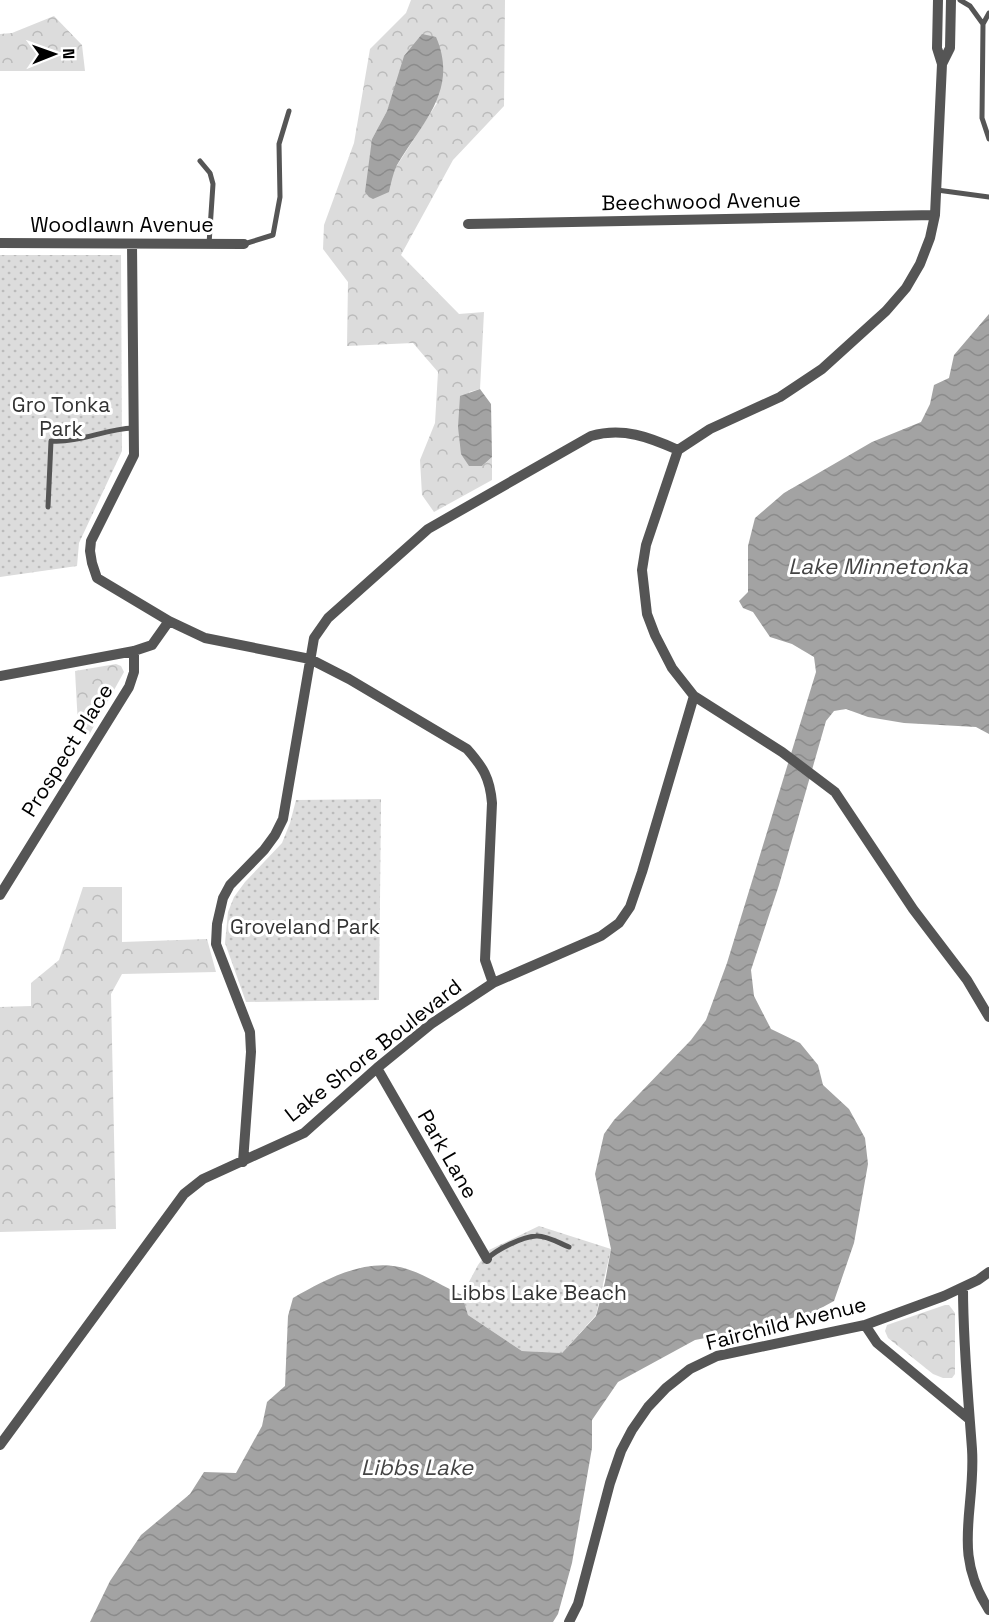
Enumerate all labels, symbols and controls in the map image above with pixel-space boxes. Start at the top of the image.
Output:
north arrow [24,24,84,84]
text: N [58,48,79,59]
street label: Beechwood Avenue [601,186,801,216]
street label: Woodlawn Avenue [30,211,214,238]
park label: Gro Tonka Park [12,391,110,442]
water label: Lake Minnetonka [788,552,968,580]
street label: Prospect Place [15,678,119,822]
park label: Groveland Park [230,913,380,940]
street label: Lake Shore Boulevard [279,973,467,1127]
street label: Park Lane [412,1105,484,1203]
park label: Libbs Lake Beach [451,1279,627,1306]
street label: Fairchild Avenue [703,1290,869,1356]
water label: Libbs Lake [361,1453,474,1481]

